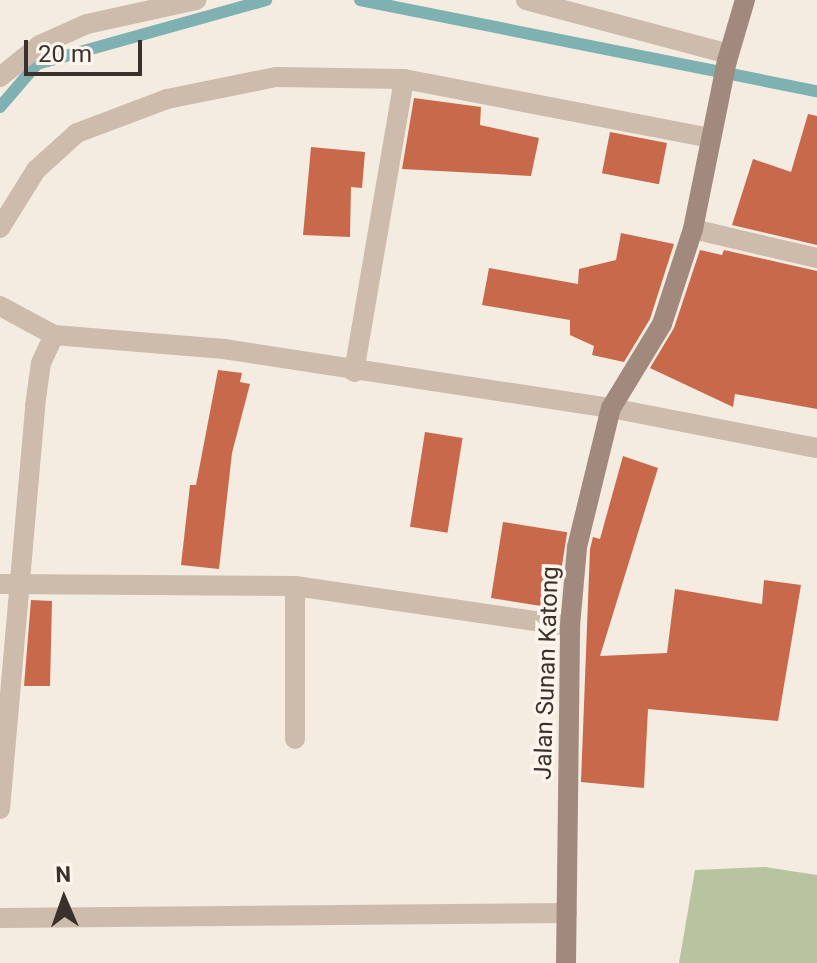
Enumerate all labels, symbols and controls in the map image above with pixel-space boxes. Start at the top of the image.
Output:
scale bar [28,24,146,74]
text: 20 m [38,40,92,68]
street label: Jalan Sunan Katong [529,566,565,780]
north arrow [24,859,104,939]
text: N [55,862,71,887]

